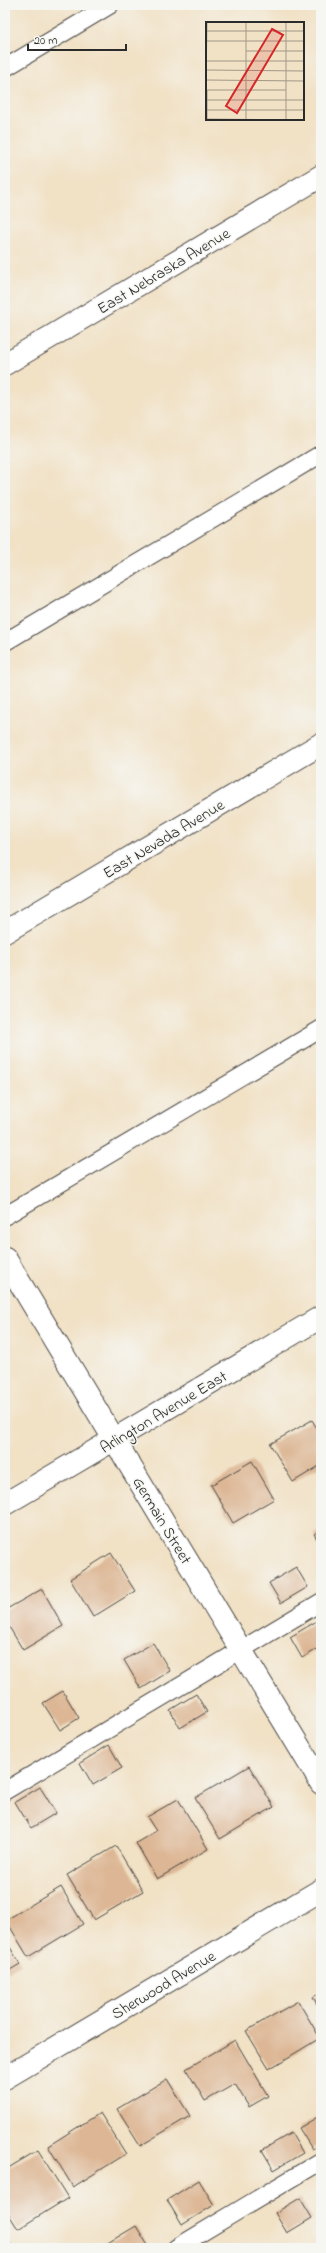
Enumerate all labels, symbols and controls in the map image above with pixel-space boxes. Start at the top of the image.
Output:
inset map [206,22,304,120]
scale bar [28,26,126,52]
text: 20 m [34,32,57,50]
street label: East Nebraska Avenue [93,222,236,321]
street label: East Nevada Avenue [99,793,230,886]
street label: Arlington Avenue East [96,1365,233,1460]
street label: Germain Street [126,1473,197,1570]
street label: Sherwood Avenue [107,1945,221,2026]

